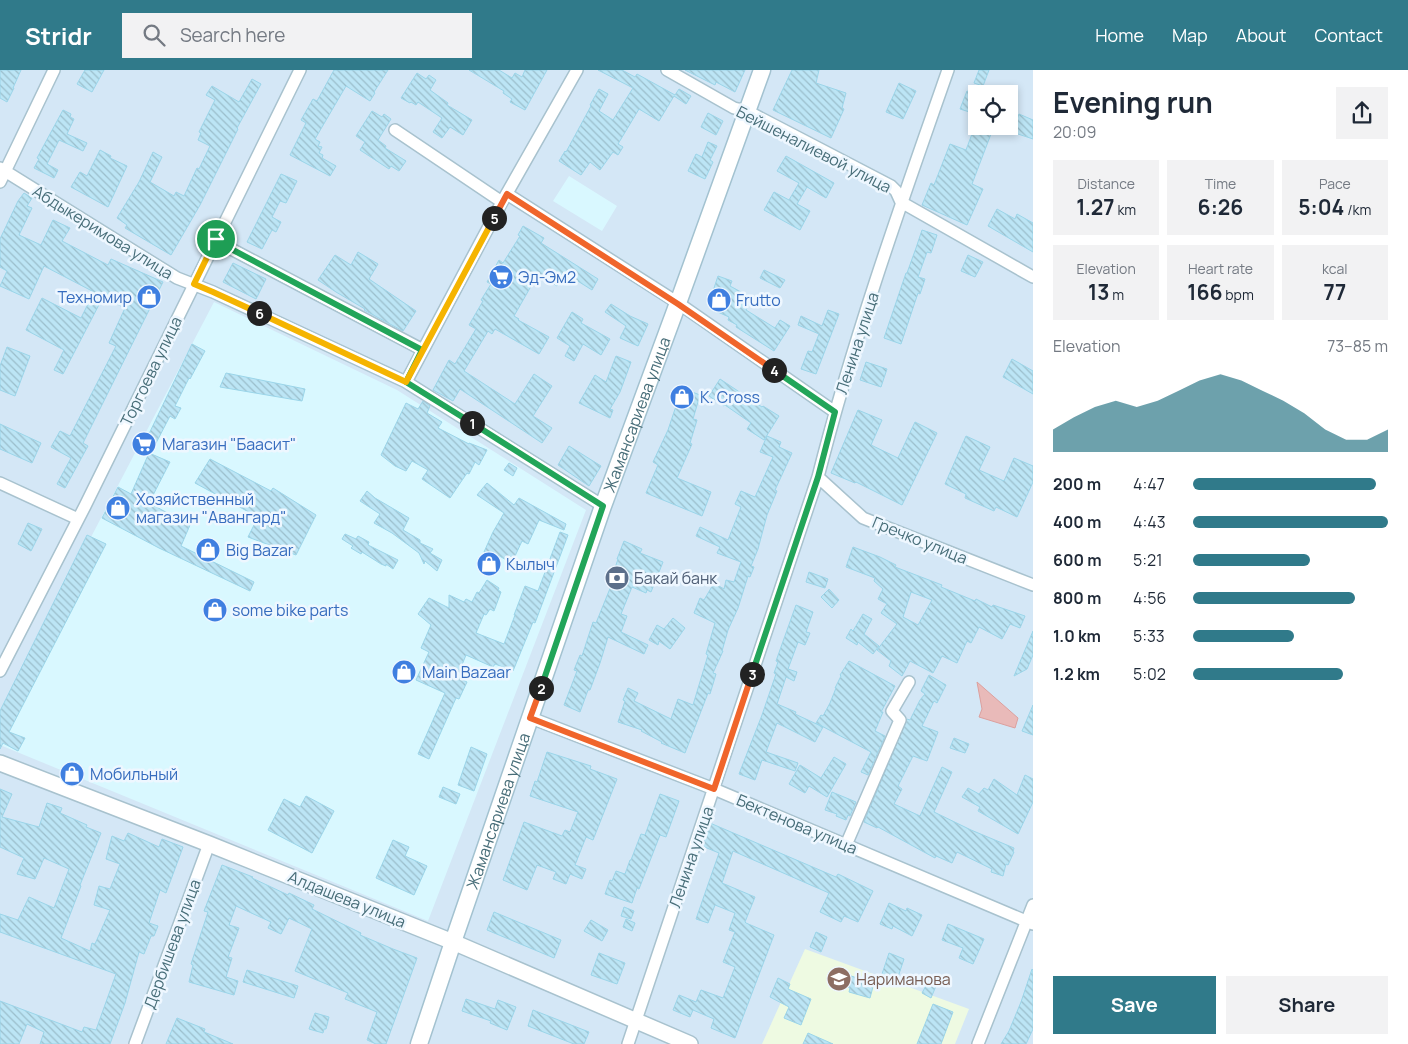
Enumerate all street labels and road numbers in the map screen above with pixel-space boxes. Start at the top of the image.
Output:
street label: Бейшеналиевой улица [733,100,895,198]
street label: Абдыкеримова улица [29,180,177,284]
street label: Ленина улица [830,289,884,397]
street label: Торгоева улица [115,313,187,429]
street label: Жамансариева улица [598,334,676,495]
street label: Гречко улица [869,511,971,569]
street label: Жамансариева улица [461,730,535,892]
street label: Бектенова улица [733,789,861,859]
street label: Ленина улица [663,803,719,911]
street label: Алдашева улица [285,865,409,933]
street label: Дербишева улица [138,876,206,1012]

